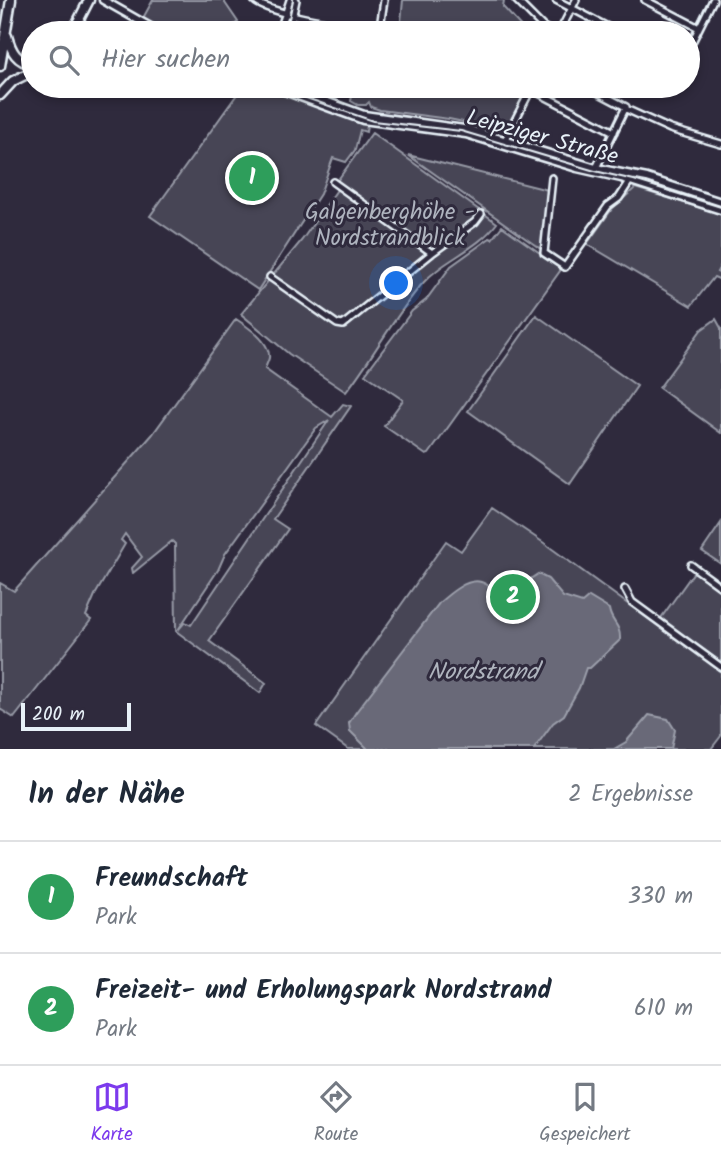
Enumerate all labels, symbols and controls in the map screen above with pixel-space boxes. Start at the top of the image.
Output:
search box [21,21,700,98]
text: Hier suchen [101,39,230,81]
icon: search [45,41,83,79]
street label: Leipziger Straße [462,100,622,176]
pin: 1 [229,152,275,204]
park label: Galgenberghöhe - Nordstrandblick [305,195,475,257]
your location [379,266,413,300]
pin: 2 [490,571,536,623]
water label: Nordstrand [428,653,543,692]
scale bar [21,700,131,732]
text: 200 m [32,700,85,730]
text: In der Nähe [28,771,185,819]
text: 2 Ergebnisse [568,777,693,813]
text: Freundschaft [95,858,248,900]
text: 1 [48,879,54,915]
text: 330 m [628,879,693,915]
text: Park [95,900,137,936]
text: Freizeit- und Erholungspark Nordstrand [95,970,551,1012]
text: 2 [44,991,58,1027]
text: 610 m [634,991,693,1027]
text: Park [95,1012,137,1048]
tab: Karte [90,1078,133,1150]
tab: Route [314,1078,358,1150]
tab: Gespeichert [539,1078,631,1150]

